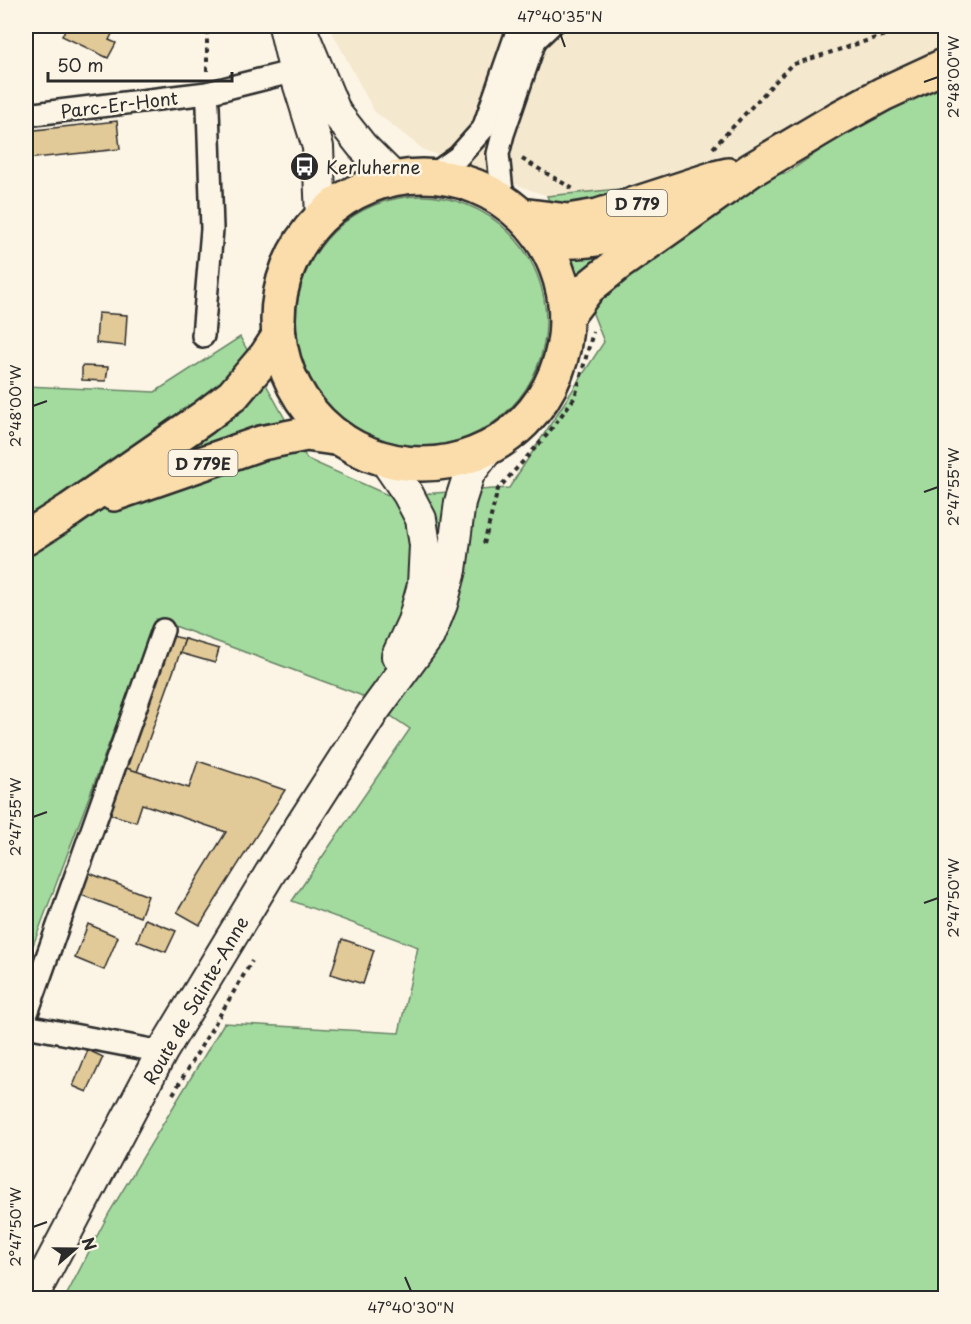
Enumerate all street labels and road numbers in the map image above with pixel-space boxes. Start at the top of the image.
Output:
street label: Parc-Er-Hont [59,83,179,125]
road number: D 779 [607,190,667,216]
road number: D 779E [168,450,238,476]
street label: Route de Sainte-Anne [136,911,254,1089]

